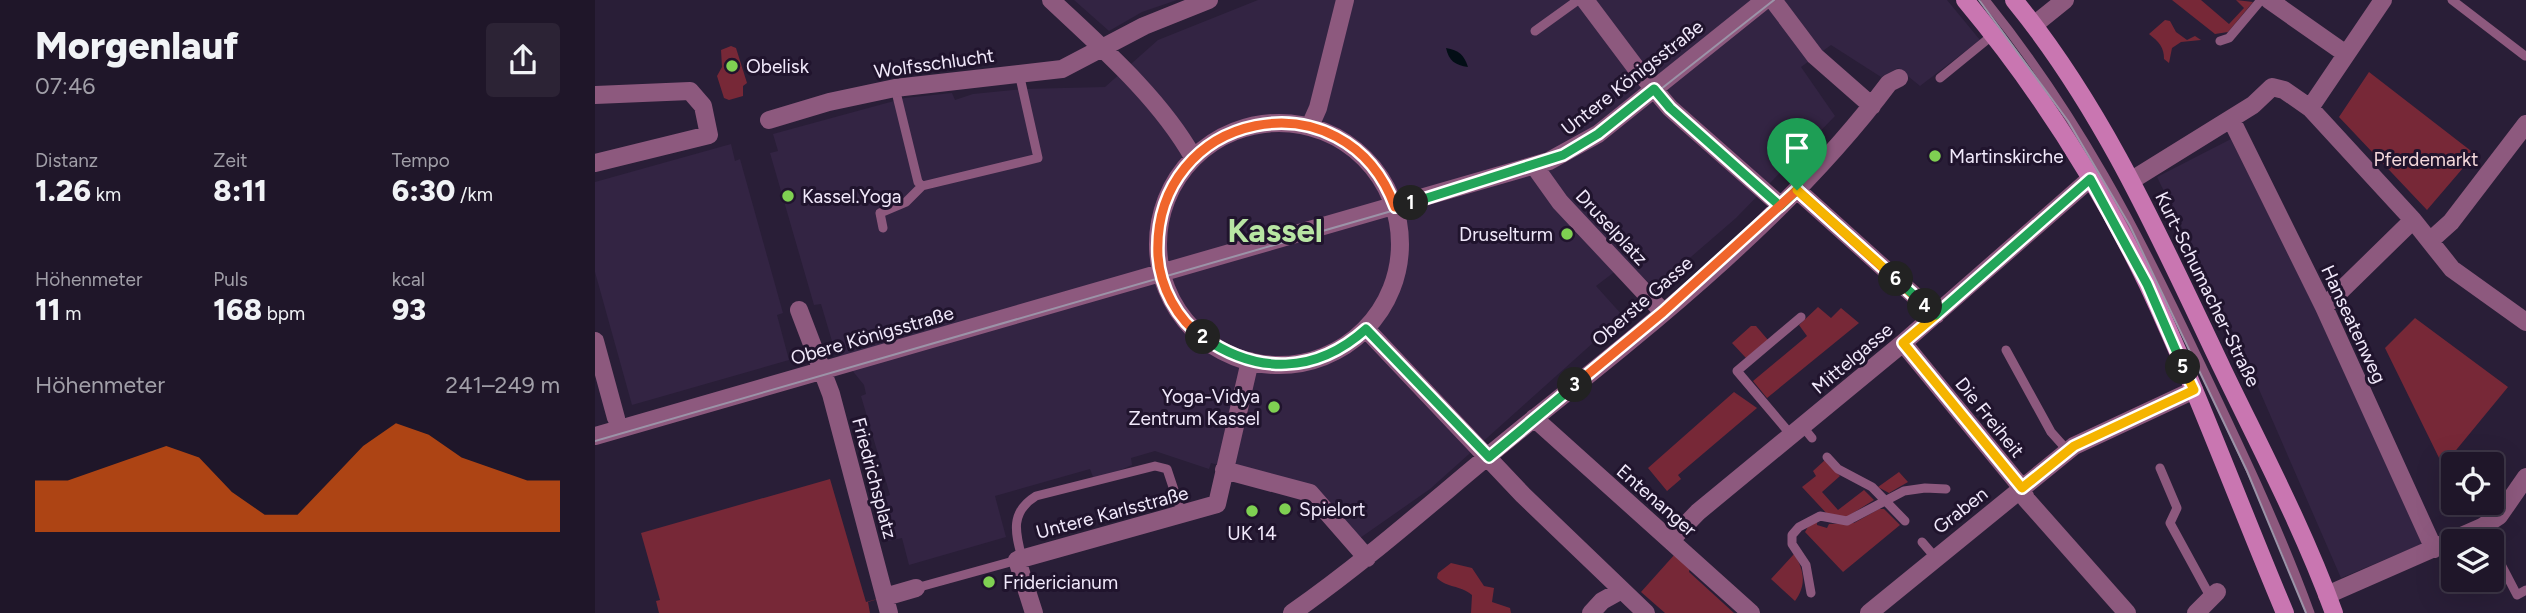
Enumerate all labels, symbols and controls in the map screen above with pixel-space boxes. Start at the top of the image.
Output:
street label: Untere Königsstraße [1557,15,1708,140]
text: Morgenlauf [35,23,239,69]
button: share [486,23,560,97]
street label: Wolfsschlucht [873,44,996,83]
place label: Obelisk [746,55,810,78]
marker: Obelisk [724,58,740,74]
text: 07:46 [35,72,95,100]
pin [1767,118,1827,190]
icon: arrive [1778,129,1816,167]
place label: Martinskirche [1949,145,2064,168]
marker: Martinskirche [1927,148,1943,164]
park label: Pferdemarkt [2374,148,2478,171]
text: Distanz [35,149,98,172]
text: Zeit [213,149,247,172]
text: Tempo [392,149,450,172]
text: 1.26 [35,172,91,209]
text: 8:11 [213,172,267,209]
text: 6:30 [392,172,455,209]
text: km [91,183,121,206]
text: /km [455,183,493,206]
place label: Kassel.Yoga [802,185,902,208]
street label: Druselplatz [1571,185,1652,270]
pin: 1 [1393,186,1429,220]
marker: Kassel.Yoga [780,188,796,204]
street label: Kurt-Schumacher-Straße [2150,188,2265,391]
text: 1 [1406,191,1415,214]
district label: Kassel [1227,211,1323,250]
place label: Druselturm [1459,223,1553,246]
marker: Druselturm [1559,226,1575,242]
street label: Oberste Gasse [1587,251,1697,351]
pin: 6 [1879,262,1913,296]
street label: Hanseatenweg [2316,262,2391,387]
text: 6 [1890,267,1901,290]
text: Höhenmeter [35,268,142,291]
text: Puls [213,268,248,291]
text: kcal [392,268,425,291]
pin: 4 [1907,288,1943,324]
text: 11 [35,291,61,328]
text: 168 [213,291,262,328]
text: 93 [392,291,426,328]
text: 4 [1918,294,1931,317]
street label: Obere Königsstraße [788,301,956,370]
text: m [61,302,81,325]
text: bpm [262,302,305,325]
street label: Mittelgasse [1807,318,1897,399]
pin: 2 [1185,320,1221,354]
text: 2 [1197,325,1208,348]
pin: 5 [2165,350,2201,384]
text: 5 [2177,355,2188,378]
pin: 3 [1557,368,1593,402]
text: Höhenmeter [35,371,165,399]
text: 241–249 m [445,371,560,399]
text: 3 [1569,373,1580,396]
street label: Die Freiheit [1950,373,2029,462]
place label: Yoga-Vidya Zentrum Kassel [1128,385,1260,430]
marker: Yoga-Vidya Zentrum Kassel [1266,399,1282,415]
street label: Friedrichsplatz [847,415,902,541]
map controls [2441,452,2504,592]
button: locate [2441,452,2504,515]
street label: Entenanger [1612,459,1702,542]
street label: Untere Karlsstraße [1033,481,1191,544]
street label: Graben [1929,482,1992,539]
place label: Spielort [1299,498,1365,521]
marker: Spielort [1277,501,1293,517]
marker: UK 14 [1244,503,1260,519]
place label: UK 14 [1227,522,1277,545]
button: layers [2441,529,2504,592]
place label: Fridericianum [1003,571,1118,594]
marker: Fridericianum [981,574,997,590]

